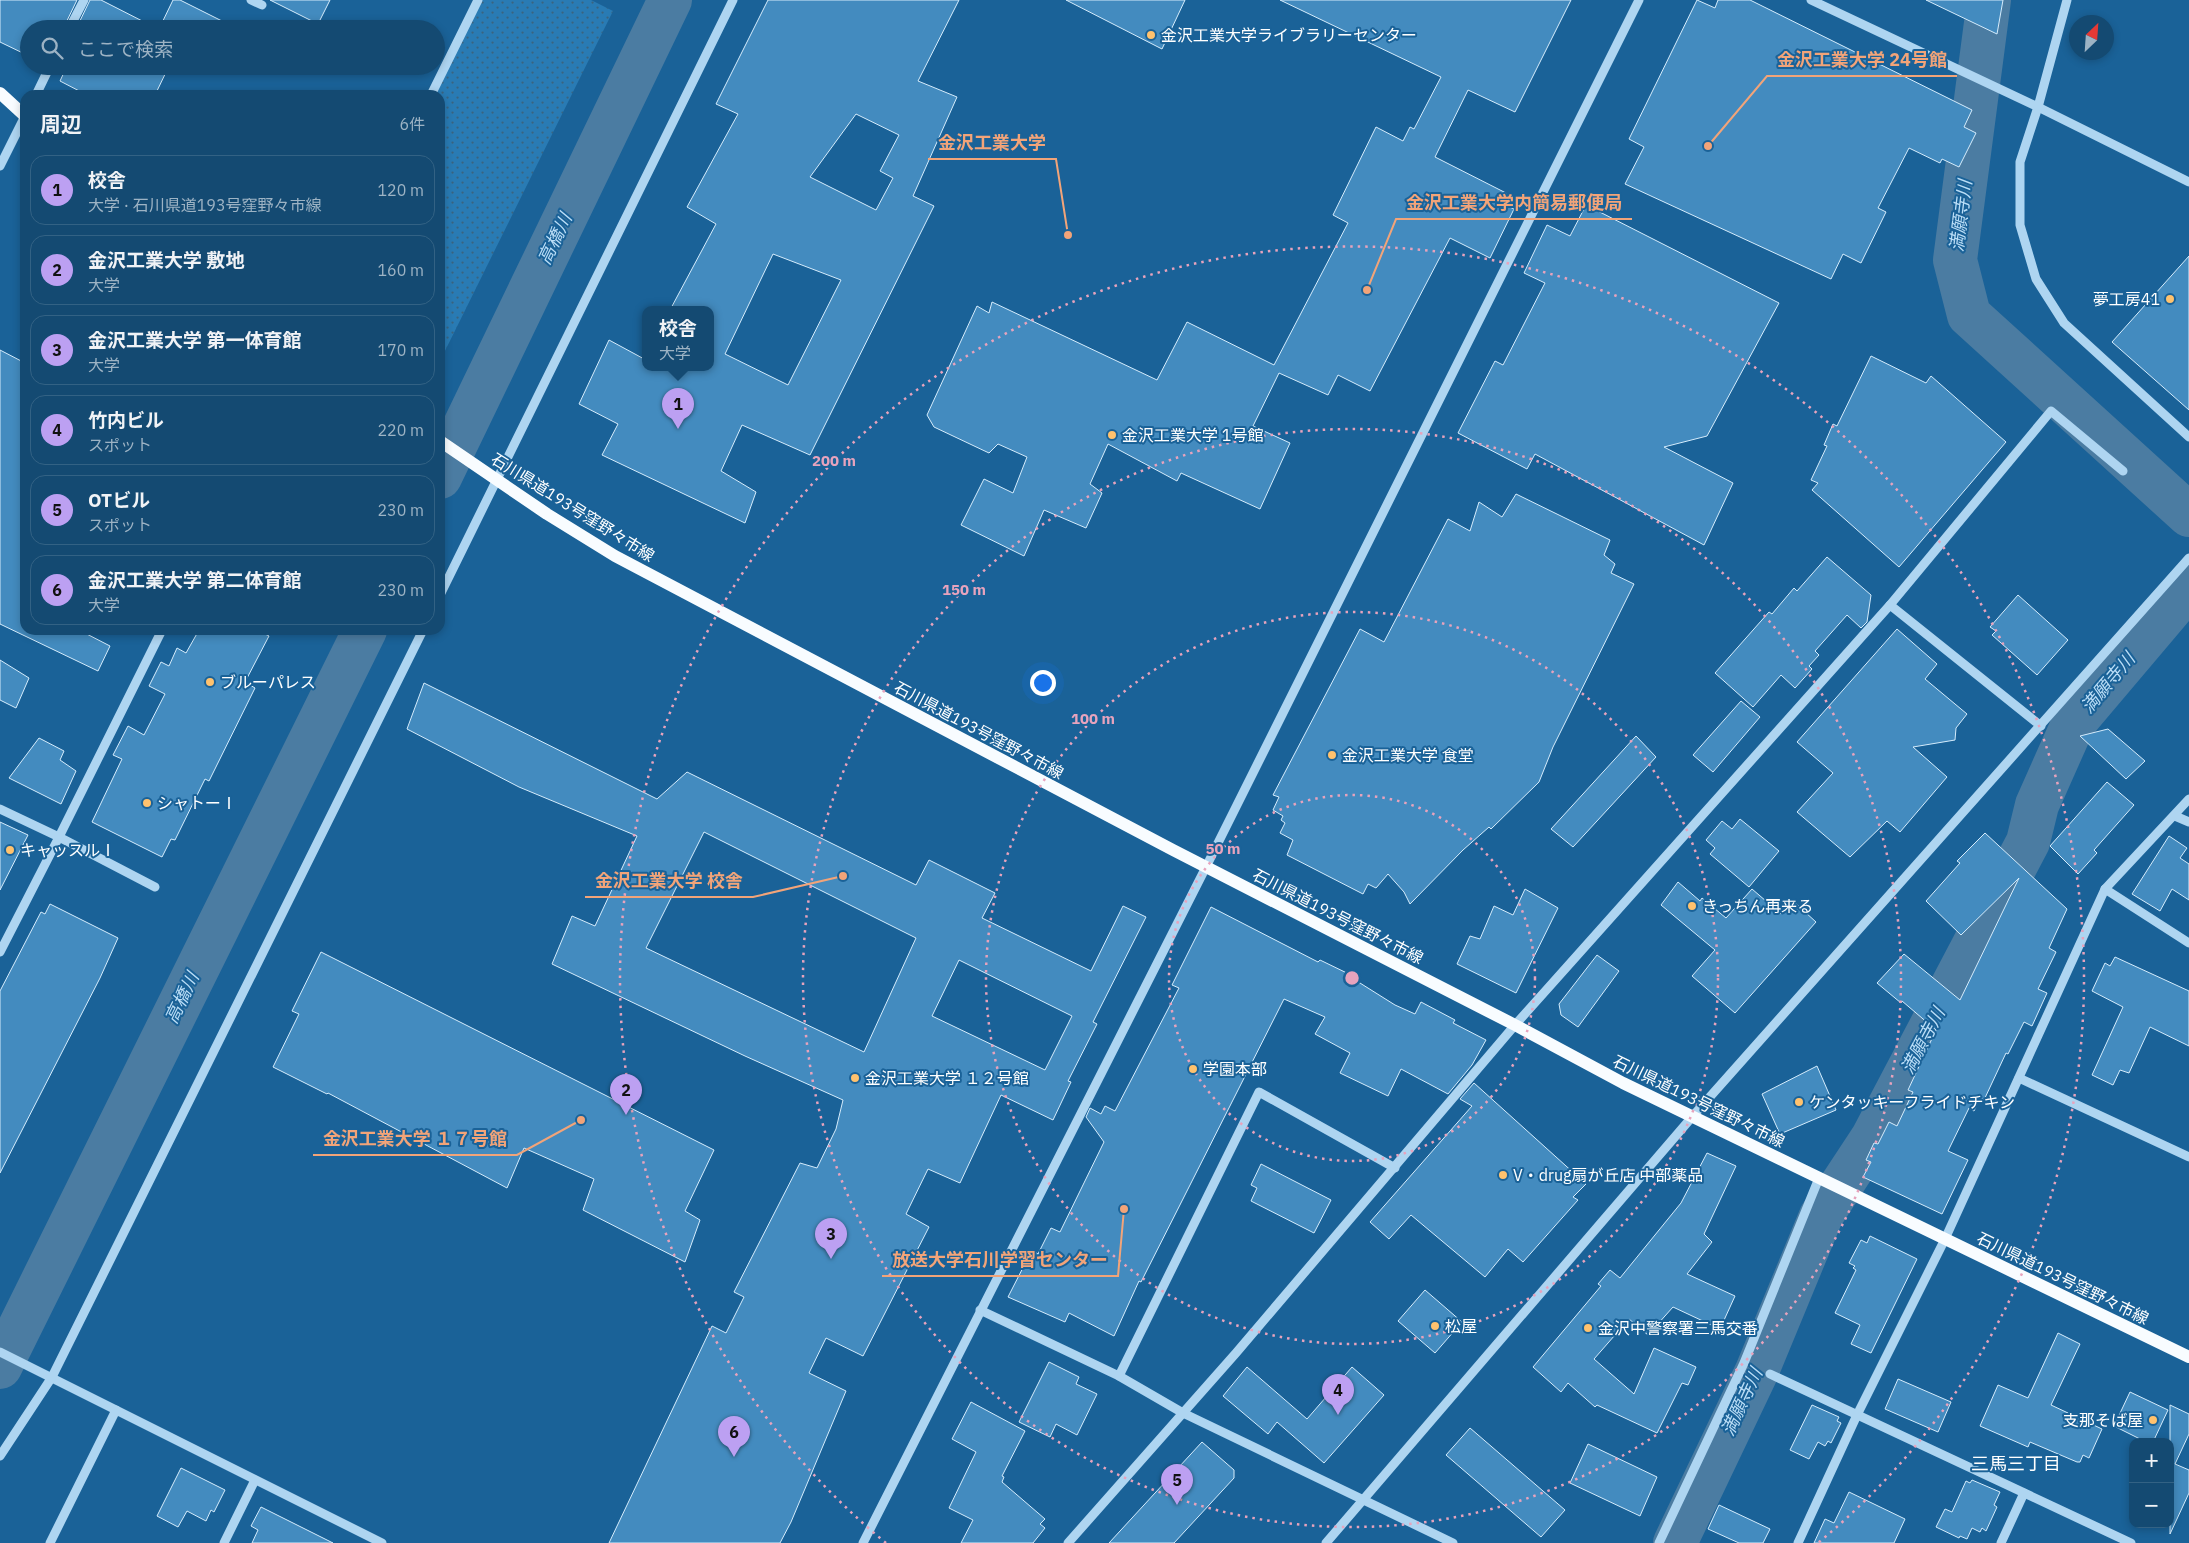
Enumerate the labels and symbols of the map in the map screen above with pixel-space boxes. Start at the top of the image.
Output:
north arrow [2069,15,2114,60]
place label: 金沢工業大学ライブラリーセンター [1161,25,1417,45]
marker: 金沢工業大学ライブラリーセンター [1145,29,1157,41]
callout: 金沢工業大学 24号館 [1767,43,1957,76]
text: 金沢工業大学 24号館 [1777,48,1947,71]
callout: 金沢工業大学 [928,126,1056,159]
text: 金沢工業大学 [938,131,1046,154]
water label: 満願寺川 [1945,177,1977,253]
callout: 金沢工業大学内簡易郵便局 [1396,186,1632,219]
text: 金沢工業大学内簡易郵便局 [1406,191,1622,214]
water label: 高橋川 [532,208,578,268]
place label: 夢工房41 [2093,289,2160,309]
marker: 夢工房41 [2164,293,2176,305]
pin: 1 [662,388,694,429]
place label: 金沢工業大学 1号館 [1122,425,1263,445]
marker: 金沢工業大学 1号館 [1106,429,1118,441]
street label: 石川県道193号窪野々市線 [488,448,658,566]
text: 200 m [812,451,856,470]
text: 150 m [942,580,986,599]
water label: 満願寺川 [2076,646,2141,718]
your location [1030,670,1056,696]
place label: ブルーパレス [220,672,316,692]
marker: ブルーパレス [204,676,216,688]
street label: 石川県道193号窪野々市線 [891,677,1067,783]
text: 100 m [1071,709,1115,728]
place label: 金沢工業大学 食堂 [1342,745,1474,765]
marker: 金沢工業大学 食堂 [1326,749,1338,761]
place label: シャトーⅠ [157,793,237,813]
marker: シャトーⅠ [141,797,153,809]
text: 50 m [1206,839,1240,858]
place label: キャッスルⅠ [20,840,116,860]
marker: キャッスルⅠ [4,844,16,856]
callout: 金沢工業大学 校舎 [585,864,753,897]
street label: 石川県道193号窪野々市線 [1249,864,1427,968]
text: 金沢工業大学 校舎 [595,869,743,892]
place label: きっちん再来る [1702,896,1813,916]
marker: きっちん再来る [1686,900,1698,912]
water label: 高橋川 [159,967,205,1027]
centre of rings [1343,969,1361,987]
water label: 満願寺川 [1896,1002,1951,1078]
street label: 石川県道193号窪野々市線 [1610,1051,1788,1151]
place label: 学園本部 [1203,1059,1267,1079]
marker: 学園本部 [1187,1063,1199,1075]
place label: 金沢工業大学 １２号館 [865,1068,1029,1088]
marker: 金沢工業大学 １２号館 [849,1072,861,1084]
pin: 2 [610,1074,642,1115]
place label: ケンタッキーフライドチキン [1809,1092,2015,1112]
marker: ケンタッキーフライドチキン [1793,1096,1805,1108]
callout: 金沢工業大学 １７号館 [313,1122,517,1155]
text: 金沢工業大学 １７号館 [323,1127,507,1150]
place label: V・drug扇が丘店 中部薬品 [1513,1165,1703,1185]
marker: V・drug扇が丘店 中部薬品 [1497,1169,1509,1181]
pin: 3 [815,1218,847,1259]
street label: 石川県道193号窪野々市線 [1974,1228,2152,1328]
callout: 放送大学石川学習センター [882,1243,1118,1276]
text: 放送大学石川学習センター [892,1248,1108,1271]
place label: 松屋 [1445,1316,1477,1336]
place label: 金沢中警察署三馬交番 [1598,1318,1758,1338]
marker: 松屋 [1429,1320,1441,1332]
marker: 金沢中警察署三馬交番 [1582,1322,1594,1334]
water label: 満願寺川 [1716,1362,1768,1439]
pin: 4 [1322,1374,1354,1415]
place label: 支那そば屋 [2063,1410,2143,1430]
marker: 支那そば屋 [2147,1414,2159,1426]
pin: 6 [718,1416,750,1457]
district label: 三馬三丁目 [1971,1452,2061,1475]
pin: 5 [1161,1464,1193,1505]

